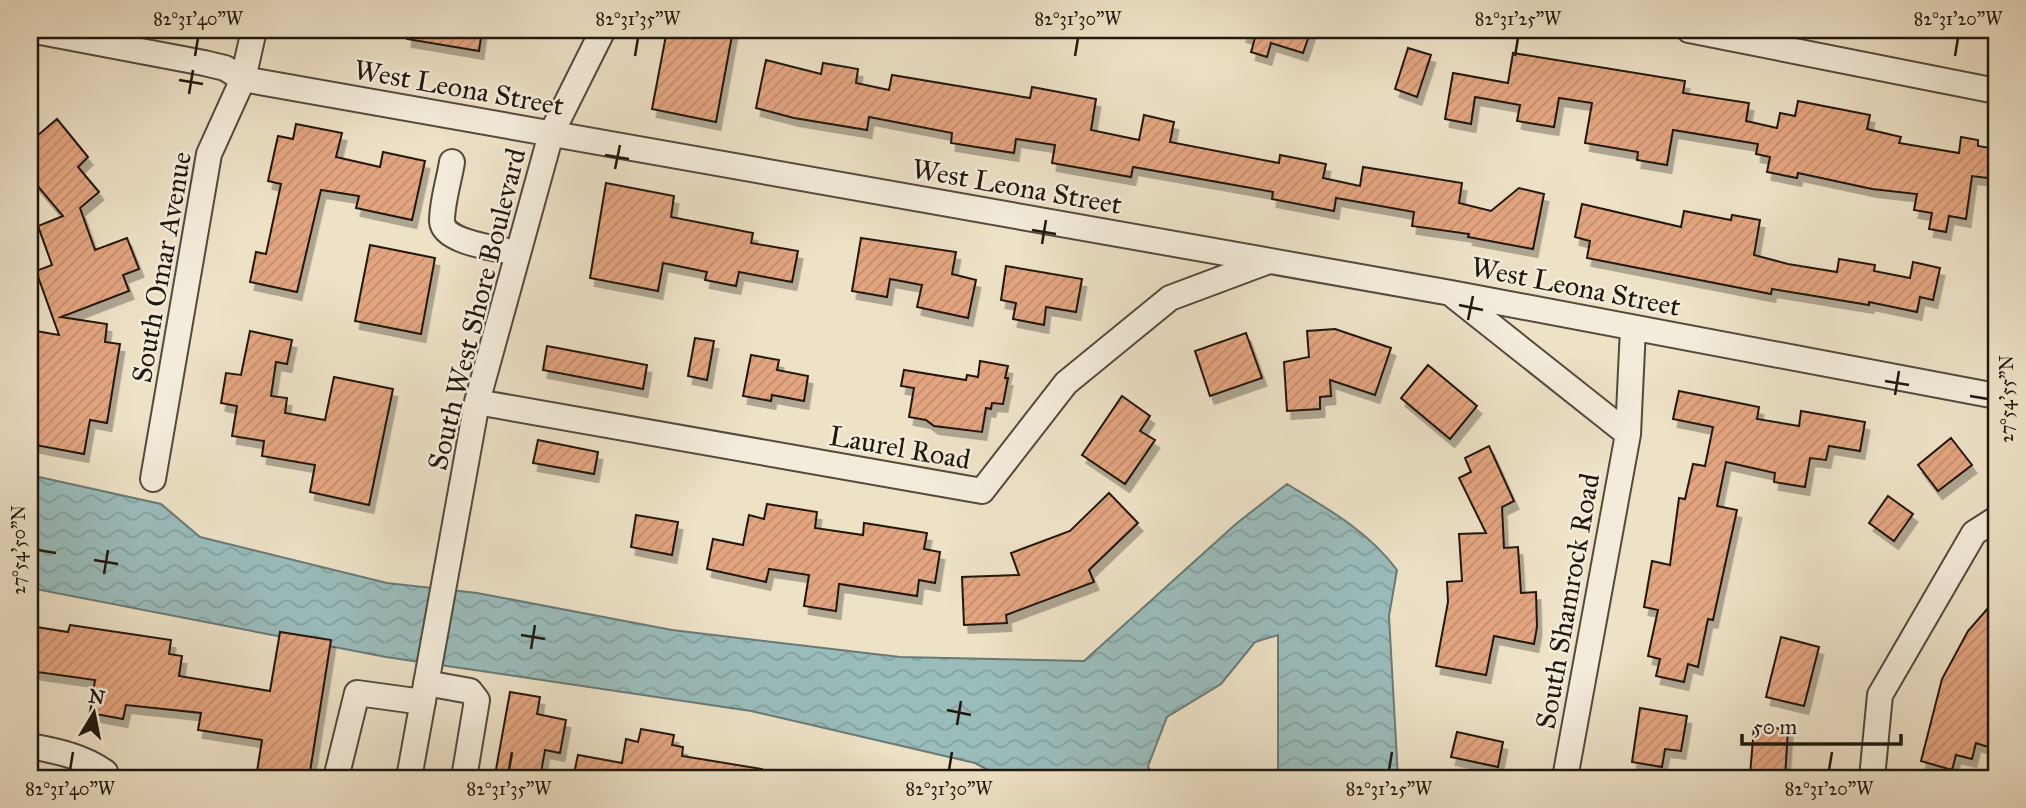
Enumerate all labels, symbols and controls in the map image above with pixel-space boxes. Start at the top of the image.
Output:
text: 82°31'40"W [153,8,244,30]
text: 82°31'35"W [596,8,681,30]
text: 82°31'30"W [1035,8,1122,30]
text: 82°31'25"W [1475,8,1562,30]
text: 82°31'20"W [1914,8,2003,30]
street label: West Leona Street [351,52,567,123]
street label: South West Shore Boulevard [420,145,533,474]
street label: South Omar Avenue [124,149,199,385]
street label: West Leona Street [909,151,1125,222]
street label: West Leona Street [1468,249,1684,324]
text: 27°54'55"N [1996,355,2018,443]
street label: Laurel Road [827,418,973,477]
street label: South Shamrock Road [1528,470,1607,732]
text: 27°54'50"N [8,505,30,595]
north arrow [60,678,130,748]
text: N [87,684,107,709]
scale bar [1742,703,1902,747]
text: 50 m [1753,714,1798,740]
text: 82°31'40"W [25,778,116,800]
text: 82°31'35"W [467,778,552,800]
text: 82°31'30"W [906,778,993,800]
text: 82°31'25"W [1346,778,1433,800]
text: 82°31'20"W [1785,778,1874,800]

